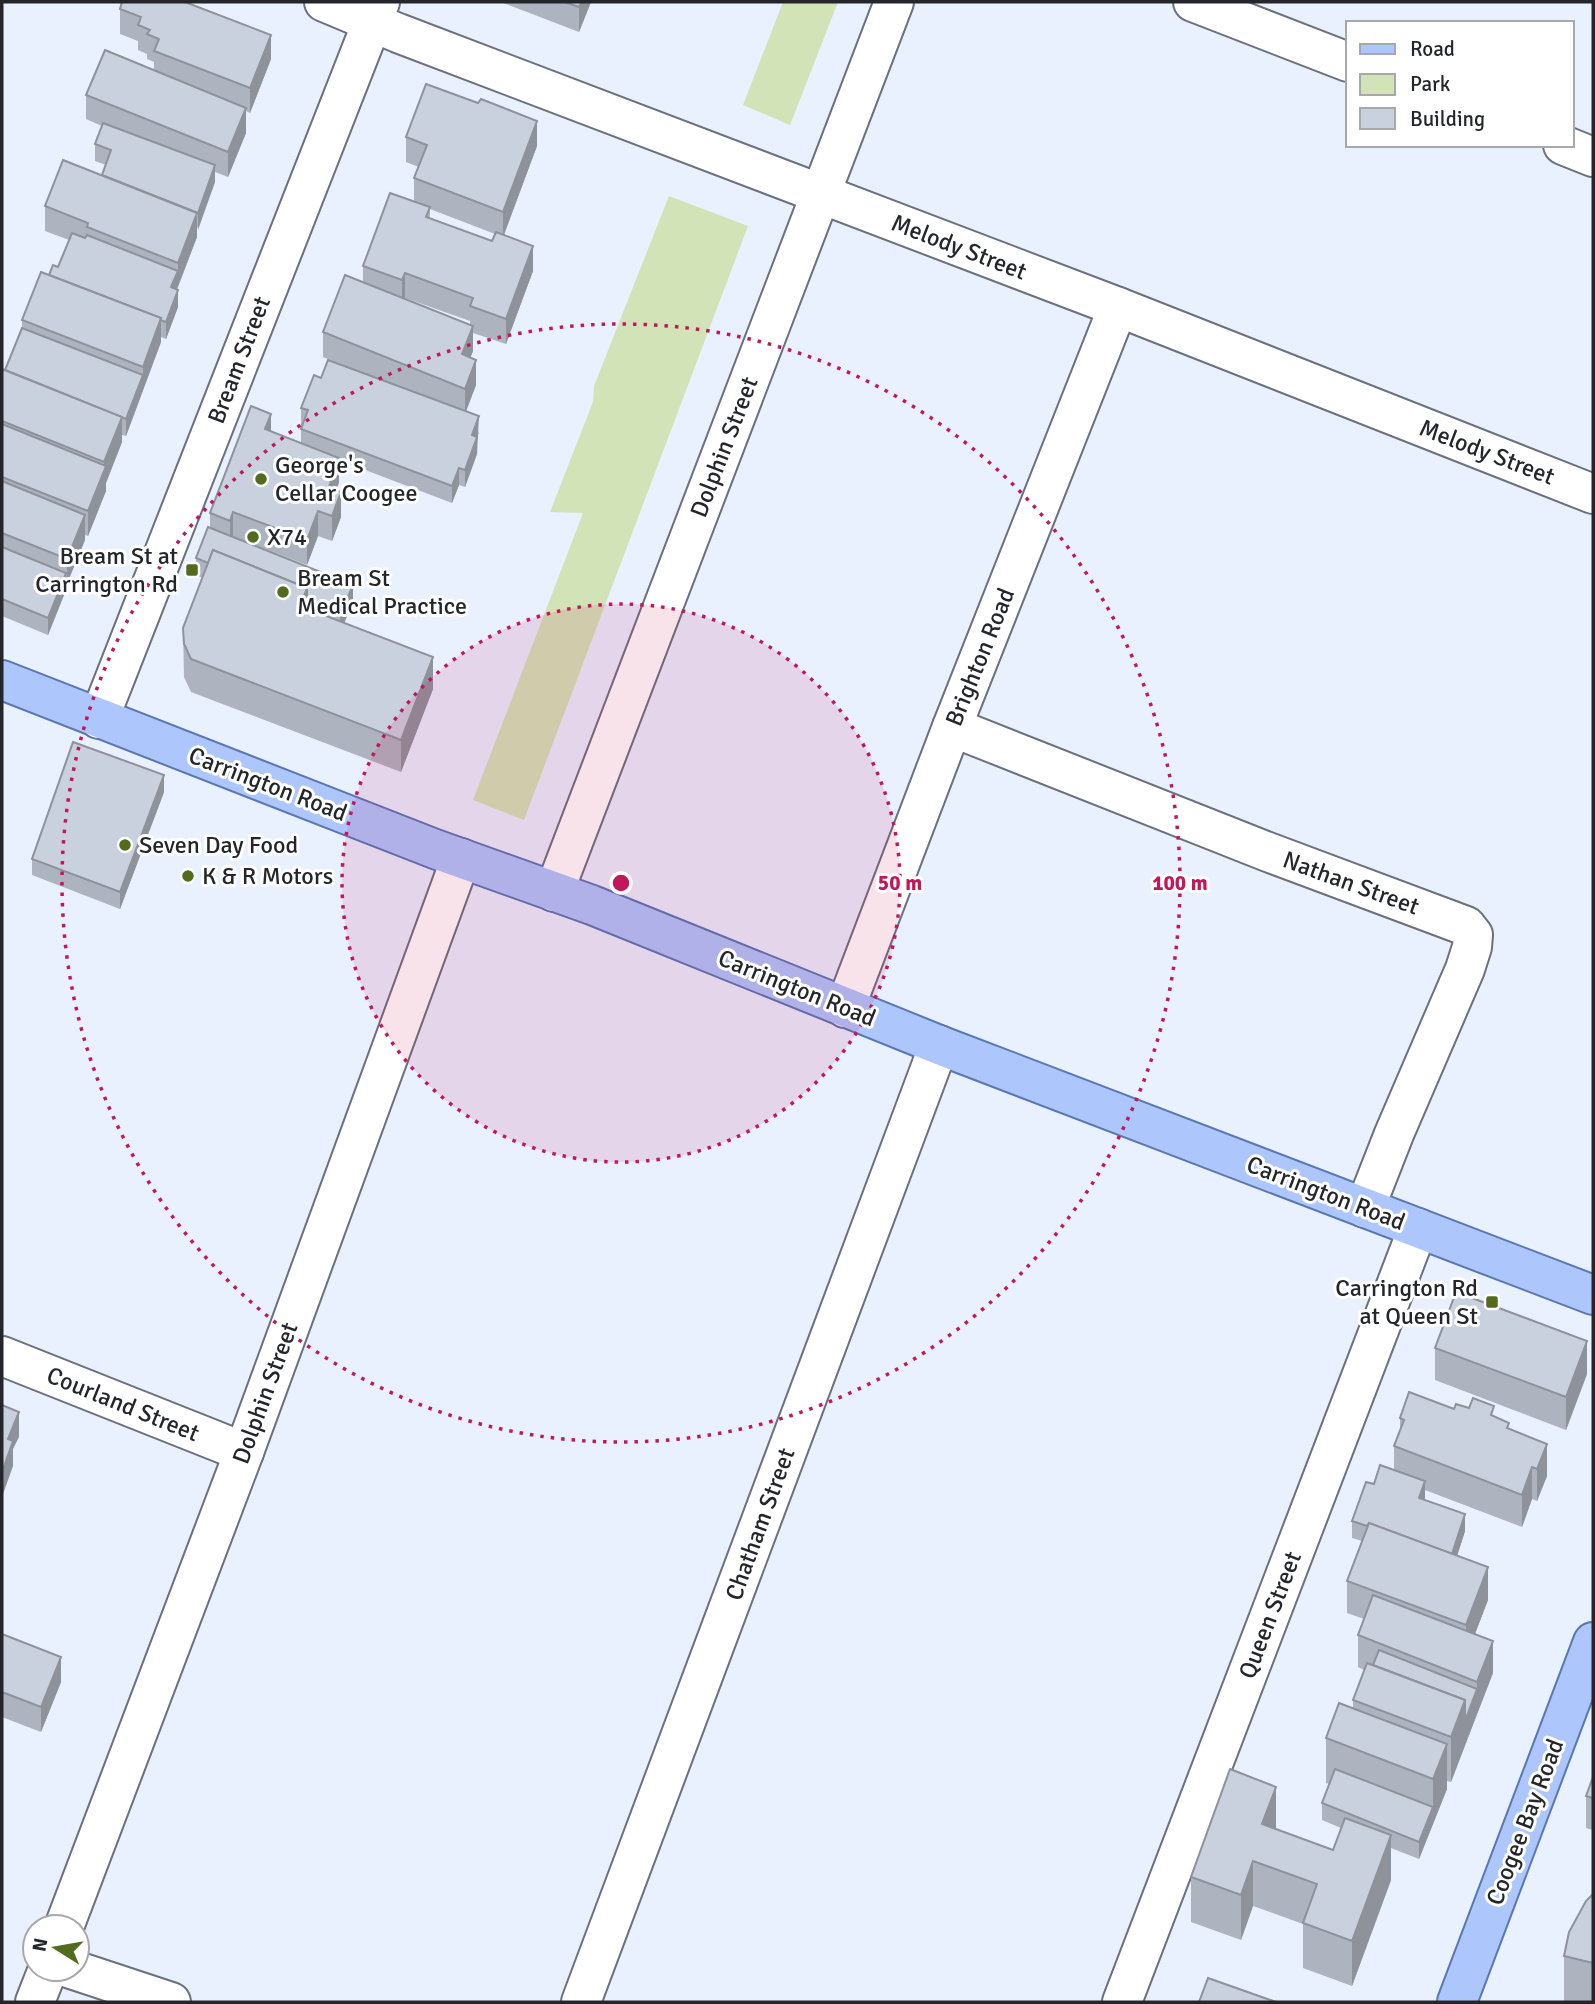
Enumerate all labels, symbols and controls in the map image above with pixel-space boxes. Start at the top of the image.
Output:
legend [1346,21,1574,147]
text: Road [1410,36,1455,62]
text: Park [1410,71,1451,97]
text: Building [1410,106,1485,132]
street label: Melody Street [887,207,1031,287]
street label: Bream Street [201,292,277,428]
street label: Dolphin Street [683,372,765,522]
street label: Melody Street [1415,412,1559,492]
place label: George's Cellar Coogee [275,450,417,508]
marker: George's Cellar Coogee [253,471,269,487]
place label: X74 [267,522,307,552]
marker: X74 [245,529,261,545]
place label: Bream St at Carrington Rd [35,541,178,599]
marker: Bream St at Carrington Rd [184,562,200,578]
place label: Bream St Medical Practice [297,563,467,621]
marker: Bream St Medical Practice [275,584,291,600]
street label: Brighton Road [939,584,1021,730]
street label: Carrington Road [185,740,351,828]
place label: Seven Day Food [139,830,298,860]
marker: Seven Day Food [117,837,133,853]
street label: Nathan Street [1279,844,1423,922]
place label: K & R Motors [202,861,333,891]
marker: K & R Motors [180,868,196,884]
text: 50 m [878,870,922,896]
text: 100 m [1152,870,1208,896]
centre of rings [609,871,633,895]
street label: Carrington Road [714,943,880,1033]
street label: Carrington Road [1243,1149,1409,1237]
place label: Carrington Rd at Queen St [1335,1273,1478,1331]
marker: Carrington Rd at Queen St [1484,1294,1500,1310]
street label: Dolphin Street [226,1318,304,1468]
street label: Courland Street [42,1360,204,1448]
street label: Chatham Street [719,1444,801,1604]
street label: Queen Street [1232,1547,1308,1683]
street label: Coogee Bay Road [1480,1735,1570,1909]
north arrow [21,1913,91,1983]
text: N [27,1936,53,1954]

